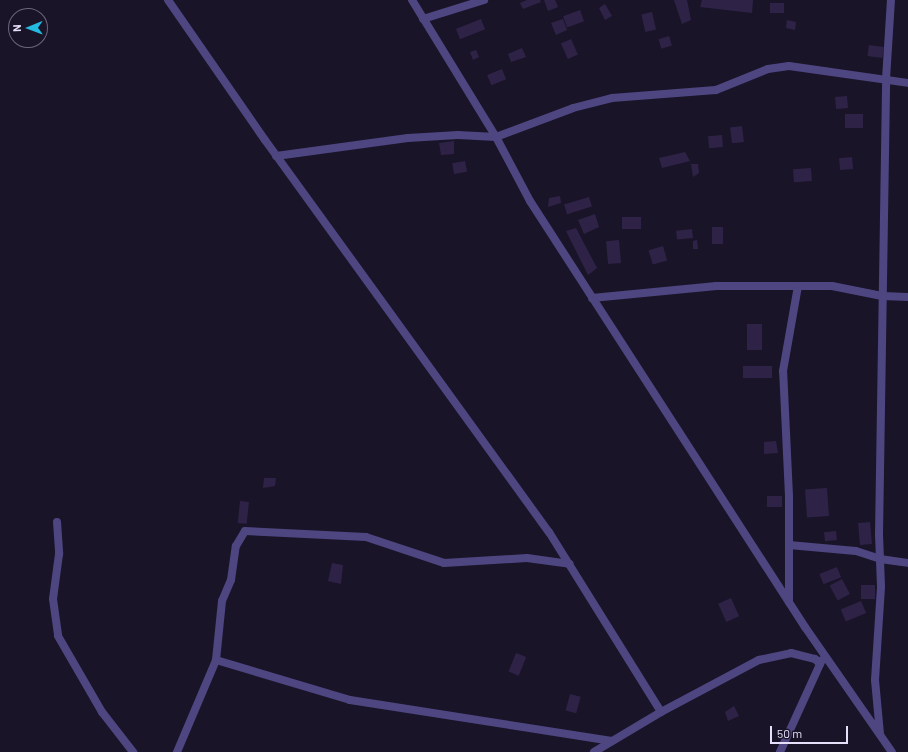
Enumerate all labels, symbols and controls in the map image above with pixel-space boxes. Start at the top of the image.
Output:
north arrow [8,8,48,48]
text: N [10,24,23,32]
scale bar [772,718,850,744]
text: 50 m [777,726,802,740]

